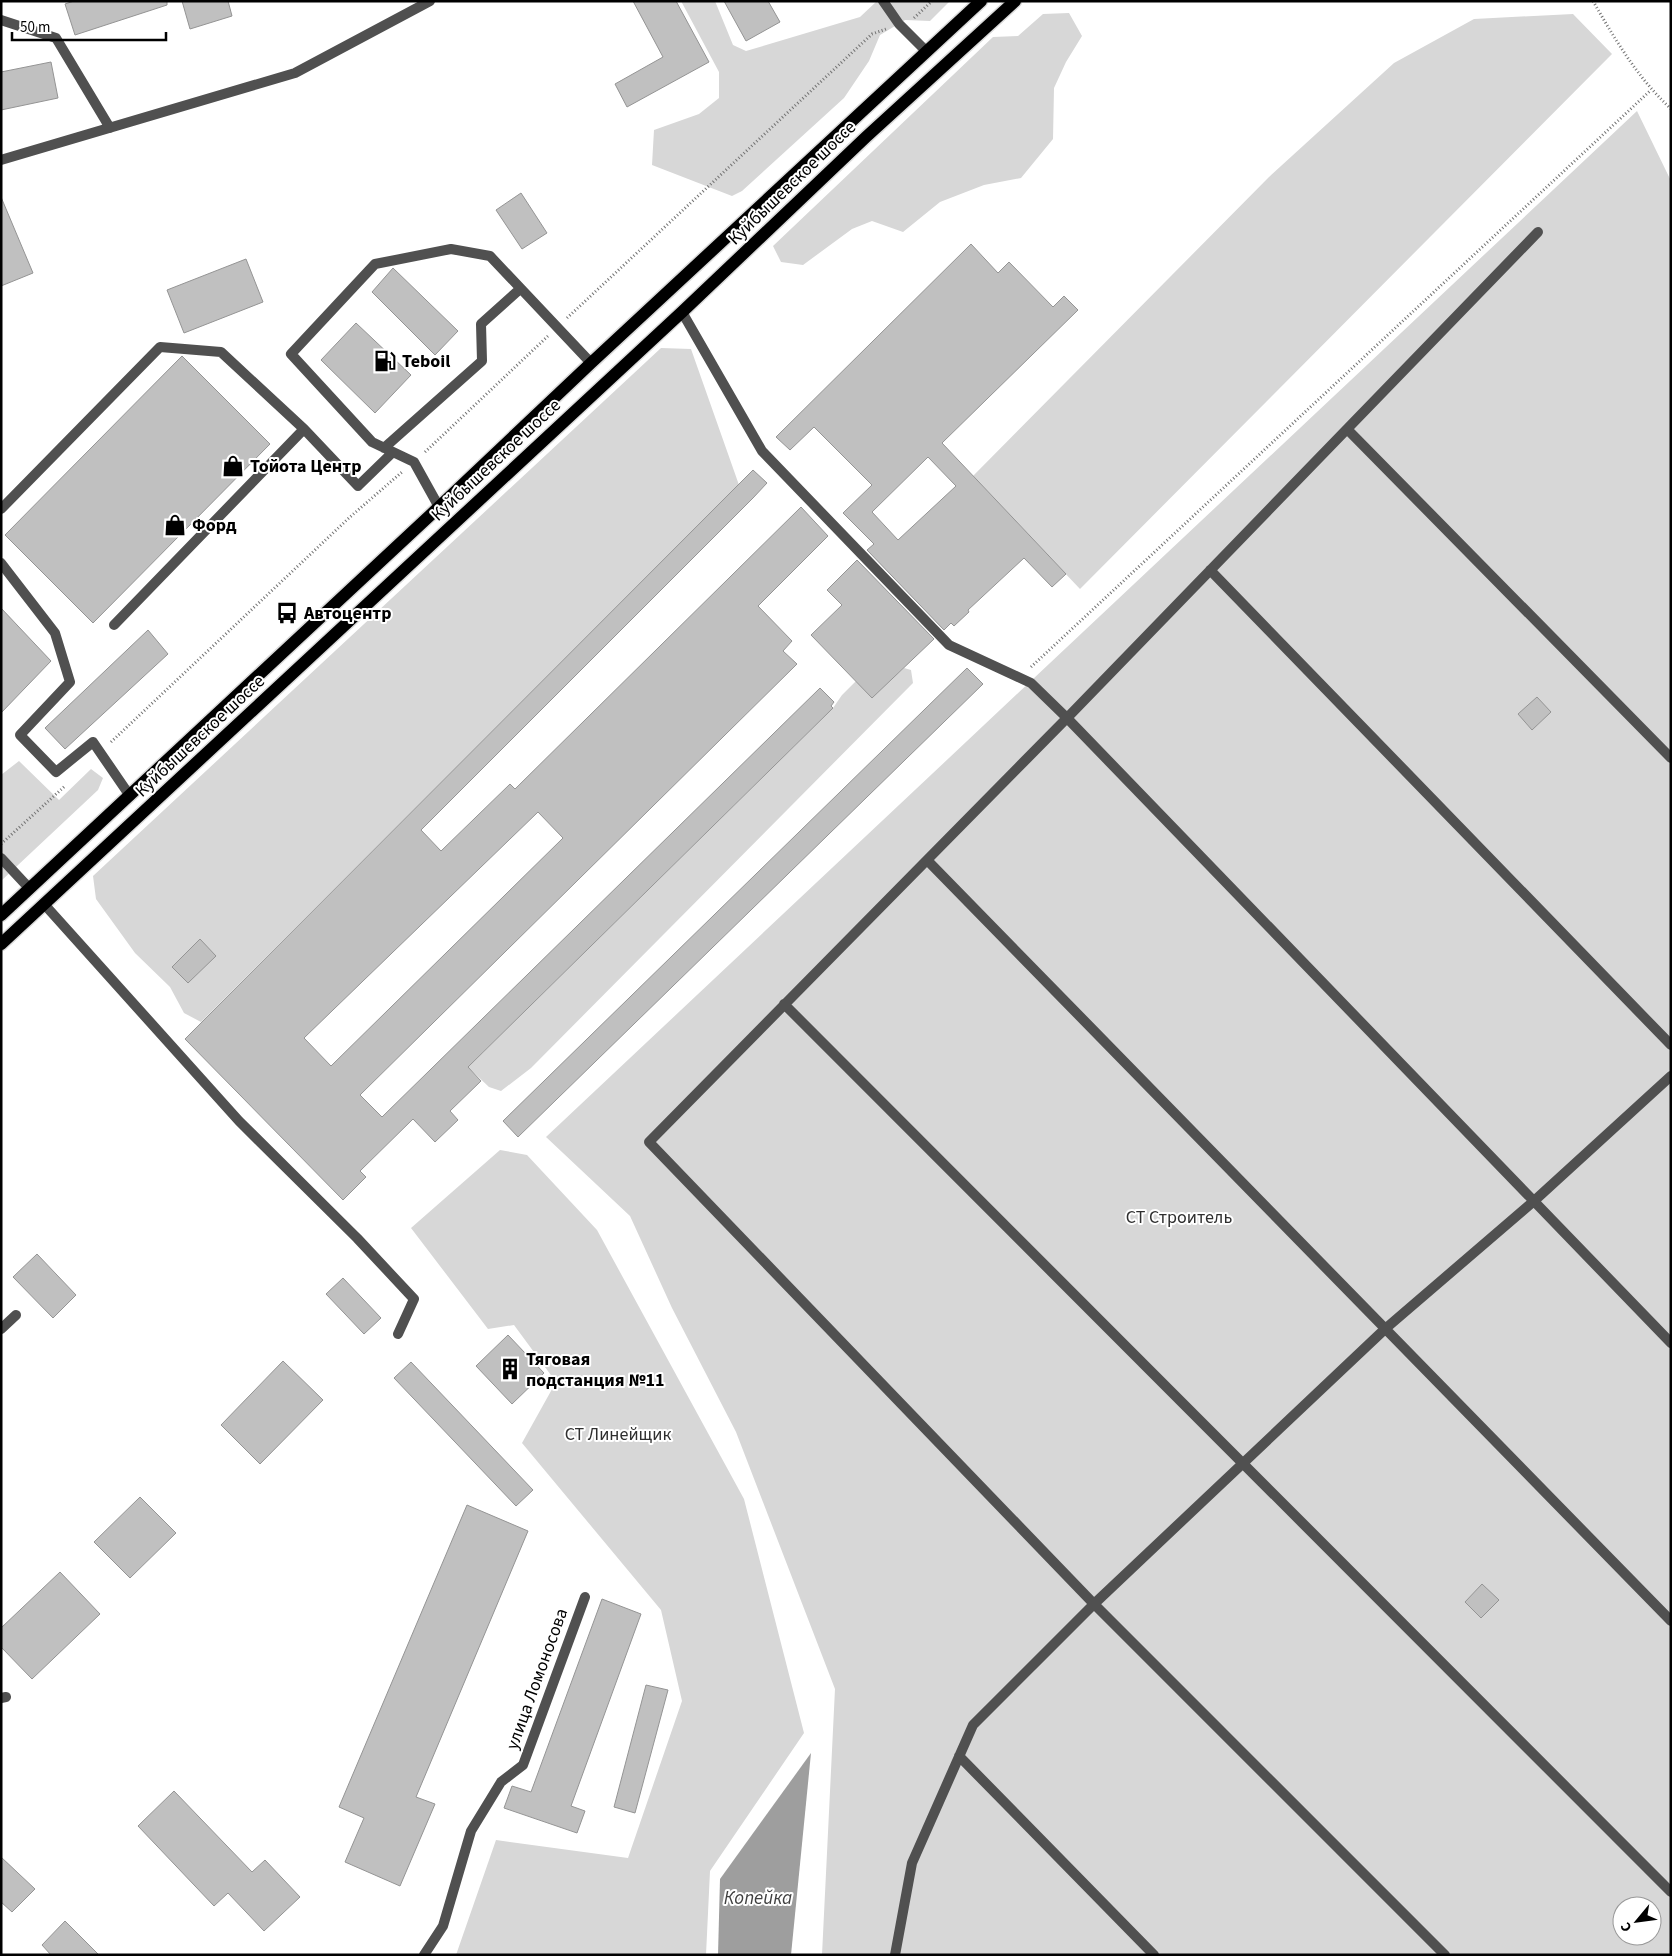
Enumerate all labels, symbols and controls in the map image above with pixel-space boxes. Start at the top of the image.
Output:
scale bar [12,10,166,42]
text: 50 m [20,17,50,38]
street label: Куйбышевское шоссе [723,115,862,251]
fuel station icon: Teboil [372,348,398,374]
place label: Teboil [402,349,450,374]
street label: Куйбышевское шоссе [426,393,566,527]
shop icon: Тойота Центр [220,453,246,479]
place label: Тойота Центр [250,454,362,479]
shop icon: Форд [162,512,188,538]
place label: Форд [192,513,237,538]
bus stop icon: Автоцентр [274,600,300,626]
place label: Автоцентр [303,601,392,626]
street label: Куйбышевское шоссе [130,669,270,803]
park label: СТ Строитель [1126,1205,1232,1230]
place label: Тяговая подстанция №11 [526,1347,665,1393]
building icon: Тяговая подстанция №11 [497,1356,523,1382]
park label: СТ Линейщик [565,1422,671,1447]
street label: улица Ломоносова [500,1605,574,1753]
water label: Копейка [724,1885,792,1912]
north arrow [1612,1896,1662,1946]
text: С [1616,1918,1637,1935]

